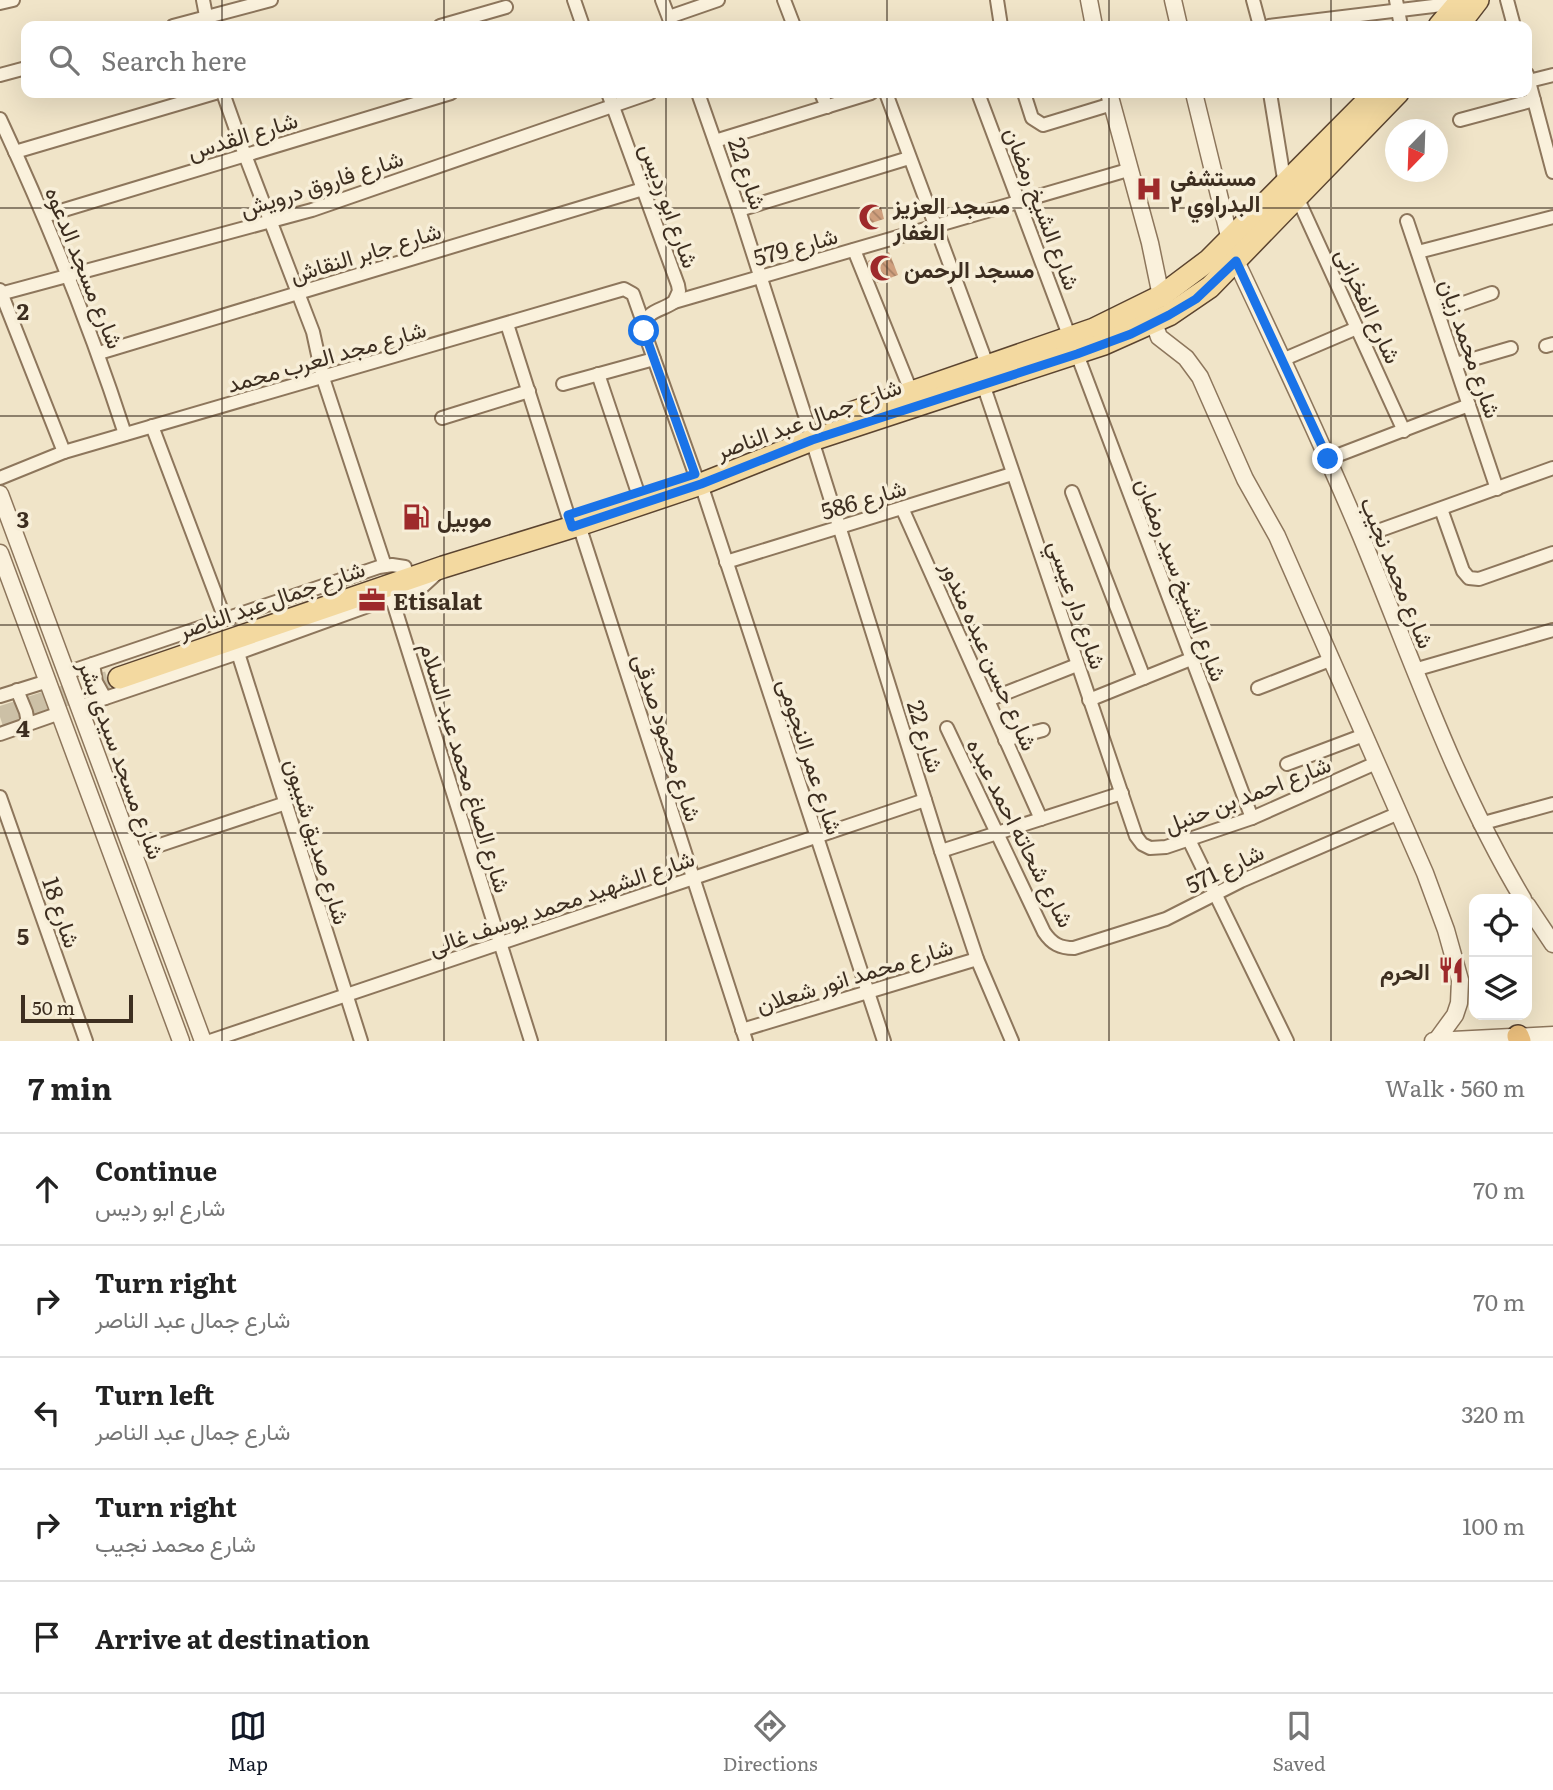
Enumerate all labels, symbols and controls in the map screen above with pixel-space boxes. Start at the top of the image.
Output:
search box [21,21,1532,98]
text: Search here [101,40,247,79]
icon: search [45,41,83,79]
street label: شارع القدس [183,101,302,168]
north arrow [1385,119,1448,182]
street label: شارع الشيخ رمضان [996,122,1091,295]
street label: شارع 22 [720,132,777,214]
street label: شارع ابو رديس [632,138,709,272]
street label: شارع فاروق درويش [235,140,407,225]
place label: مستشفى البدراوي ٢ [1170,159,1260,223]
hospital icon: مستشفى البدراوي ٢ [1134,174,1164,204]
street label: شارع مسجد الدعوه [37,181,134,354]
place label: مسجد العزيز الغفار [892,187,1010,247]
mosque icon: مسجد العزيز الغفار [857,202,887,232]
street label: شارع جابر النقاش [285,212,445,291]
street label: شارع 579 [749,217,841,274]
street label: شارع الفخرانى [1327,242,1412,369]
place label: مسجد الرحمن [904,251,1035,285]
mosque icon: مسجد الرحمن [868,253,898,283]
street label: شارع محمد زيان [1431,274,1512,423]
text: 2 [17,293,29,327]
street label: شارع مجد العرب محمد [222,310,430,401]
route start [628,315,659,346]
street label: شارع جمال عبد الناصر [709,368,906,468]
route end [1312,443,1343,474]
street label: شارع 586 [816,469,910,528]
street label: شارع الشيخ سيد رمضان [1128,472,1237,686]
street label: شارع محمد نجيب [1352,491,1445,653]
place label: موبيل [437,500,492,534]
text: 3 [17,501,29,535]
fuel station icon: موبيل [401,502,431,532]
street label: شارع دار عيسي [1037,535,1117,674]
street label: شارع جمال عبد الناصر [172,550,369,647]
street label: شارع حسن عبده مندور [933,554,1048,756]
place label: Etisalat [393,583,482,617]
office icon: Etisalat [357,585,387,615]
street label: شارع الصاغ محمد عبد السلام [412,638,521,897]
street label: شارع محمود صدقى [625,649,712,826]
street label: شارع مسجد سيدى بشر [70,654,175,864]
street label: شارع عمر النجومى [770,673,853,839]
street label: شارع 22 [899,696,954,777]
text: 4 [16,710,30,744]
street label: شارع شحاته احمد عبده [959,731,1084,933]
street label: شارع احمد بن حنبل [1159,746,1336,841]
street label: شارع صديق شيبون [277,754,360,929]
street label: شارع 571 [1179,833,1269,901]
street label: شارع الشهيد محمد يوسف غالى [423,839,699,963]
street label: شارع 18 [34,872,91,952]
map controls [1469,894,1532,1020]
button: locate [1469,894,1532,957]
text: 5 [17,918,29,952]
street label: شارع محمد انور شعلان [751,928,957,1021]
place label: الحرم [1380,953,1430,987]
restaurant icon: الحرم [1436,955,1466,985]
button: layers [1469,957,1532,1020]
scale bar [21,992,133,1024]
text: 50 m [32,993,75,1021]
text: 7 min [28,1065,112,1109]
text: Walk · 560 m [1385,1070,1525,1104]
text: Continue [95,1150,217,1189]
icon: ahead [28,1170,66,1208]
text: 70 m [1473,1172,1525,1206]
text: شارع ابو رديس [95,1189,226,1223]
text: Turn right [95,1262,237,1301]
icon: right [28,1282,66,1320]
text: 70 m [1473,1284,1525,1318]
text: شارع جمال عبد الناصر [95,1301,290,1335]
text: Turn left [95,1374,214,1413]
icon: left [28,1394,66,1432]
text: 320 m [1461,1396,1525,1430]
text: شارع جمال عبد الناصر [95,1413,290,1447]
text: Turn right [95,1486,237,1525]
icon: right [28,1506,66,1544]
text: 100 m [1462,1508,1525,1542]
text: شارع محمد نجيب [95,1525,256,1559]
icon: arrive [28,1618,66,1656]
text: Arrive at destination [95,1618,370,1657]
tab: Map [227,1707,268,1777]
tab: Directions [723,1707,818,1777]
tab: Saved [1273,1707,1326,1777]

